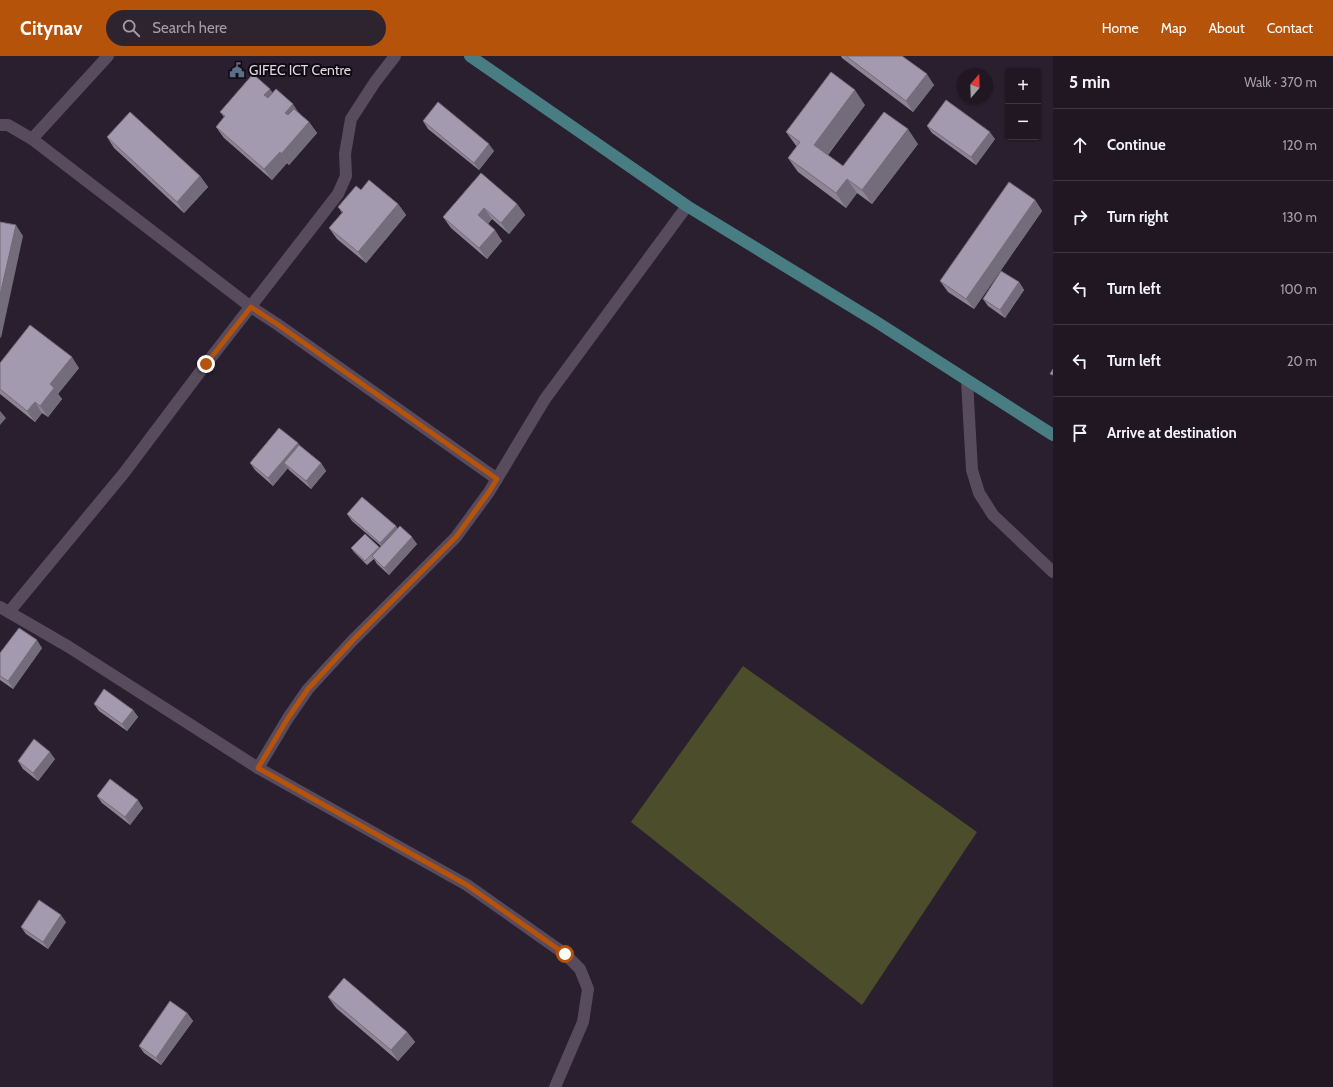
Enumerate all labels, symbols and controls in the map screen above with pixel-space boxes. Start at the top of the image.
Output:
search box [106,10,386,46]
text: Citynav [20,17,82,40]
icon: search [120,17,142,39]
text: Search here [152,19,227,37]
text: Home [1102,19,1139,37]
text: Map [1161,19,1186,37]
text: About [1208,19,1245,37]
text: Contact [1267,19,1313,37]
public building icon: GIFEC ICT Centre [228,61,246,79]
place label: GIFEC ICT Centre [249,61,351,79]
north arrow [957,68,993,104]
map controls [1005,68,1041,140]
button: + [1005,68,1041,104]
text: 5 min [1069,72,1110,92]
text: Walk · 370 m [1244,74,1317,90]
button: − [1005,104,1041,140]
icon: ahead [1069,134,1091,156]
text: Continue [1107,136,1166,154]
text: 120 m [1283,137,1317,153]
icon: right [1069,206,1091,228]
text: Turn right [1107,208,1168,226]
text: 130 m [1282,209,1317,225]
icon: left [1069,278,1091,300]
text: Turn left [1107,280,1161,298]
text: 100 m [1280,281,1317,297]
icon: left [1069,350,1091,372]
text: Turn left [1107,352,1161,370]
text: 20 m [1287,353,1317,369]
route end [197,355,215,373]
icon: arrive [1069,422,1091,444]
text: Arrive at destination [1107,424,1237,442]
route start [556,945,574,963]

